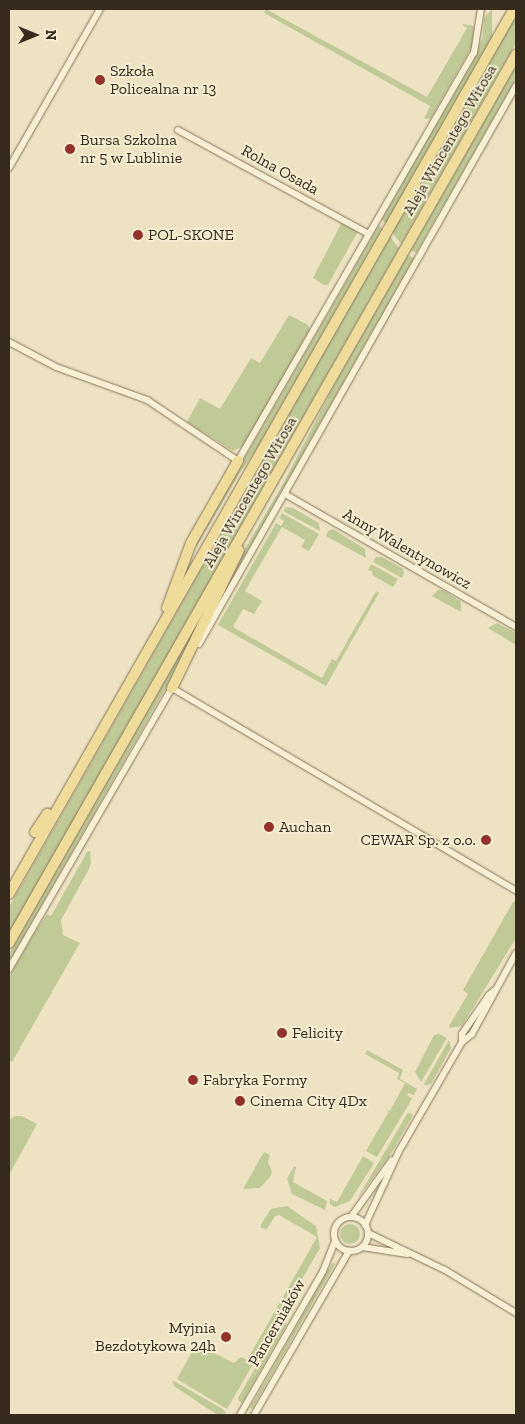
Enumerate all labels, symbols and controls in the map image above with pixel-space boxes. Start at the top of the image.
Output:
north arrow [10,10,60,60]
text: N [42,30,59,40]
place label: Szkoła Policealna nr 13 [110,61,217,99]
street label: Aleja Wincentego Witosa [399,61,501,219]
marker: Szkoła Policealna nr 13 [94,74,106,86]
place label: Bursa Szkolna nr 5 w Lublinie [80,130,183,168]
street label: Rolna Osada [238,141,322,199]
marker: Bursa Szkolna nr 5 w Lublinie [64,143,76,155]
place label: POL-SKONE [148,225,234,245]
marker: POL-SKONE [132,229,144,241]
street label: Aleja Wincentego Witosa [199,413,301,571]
street label: Anny Walentynowicz [339,504,475,594]
place label: Auchan [279,817,331,837]
marker: Auchan [263,821,275,833]
place label: CEWAR Sp. z o.o. [360,830,476,850]
marker: CEWAR Sp. z o.o. [480,834,492,846]
place label: Felicity [292,1023,343,1043]
marker: Felicity [276,1027,288,1039]
place label: Fabryka Formy [203,1070,307,1090]
marker: Fabryka Formy [187,1074,199,1086]
place label: Cinema City 4Dx [250,1091,367,1111]
marker: Cinema City 4Dx [234,1095,246,1107]
street label: Pancerniaków [244,1276,310,1370]
place label: Myjnia Bezdotykowa 24h [95,1318,216,1356]
marker: Myjnia Bezdotykowa 24h [220,1331,232,1343]

